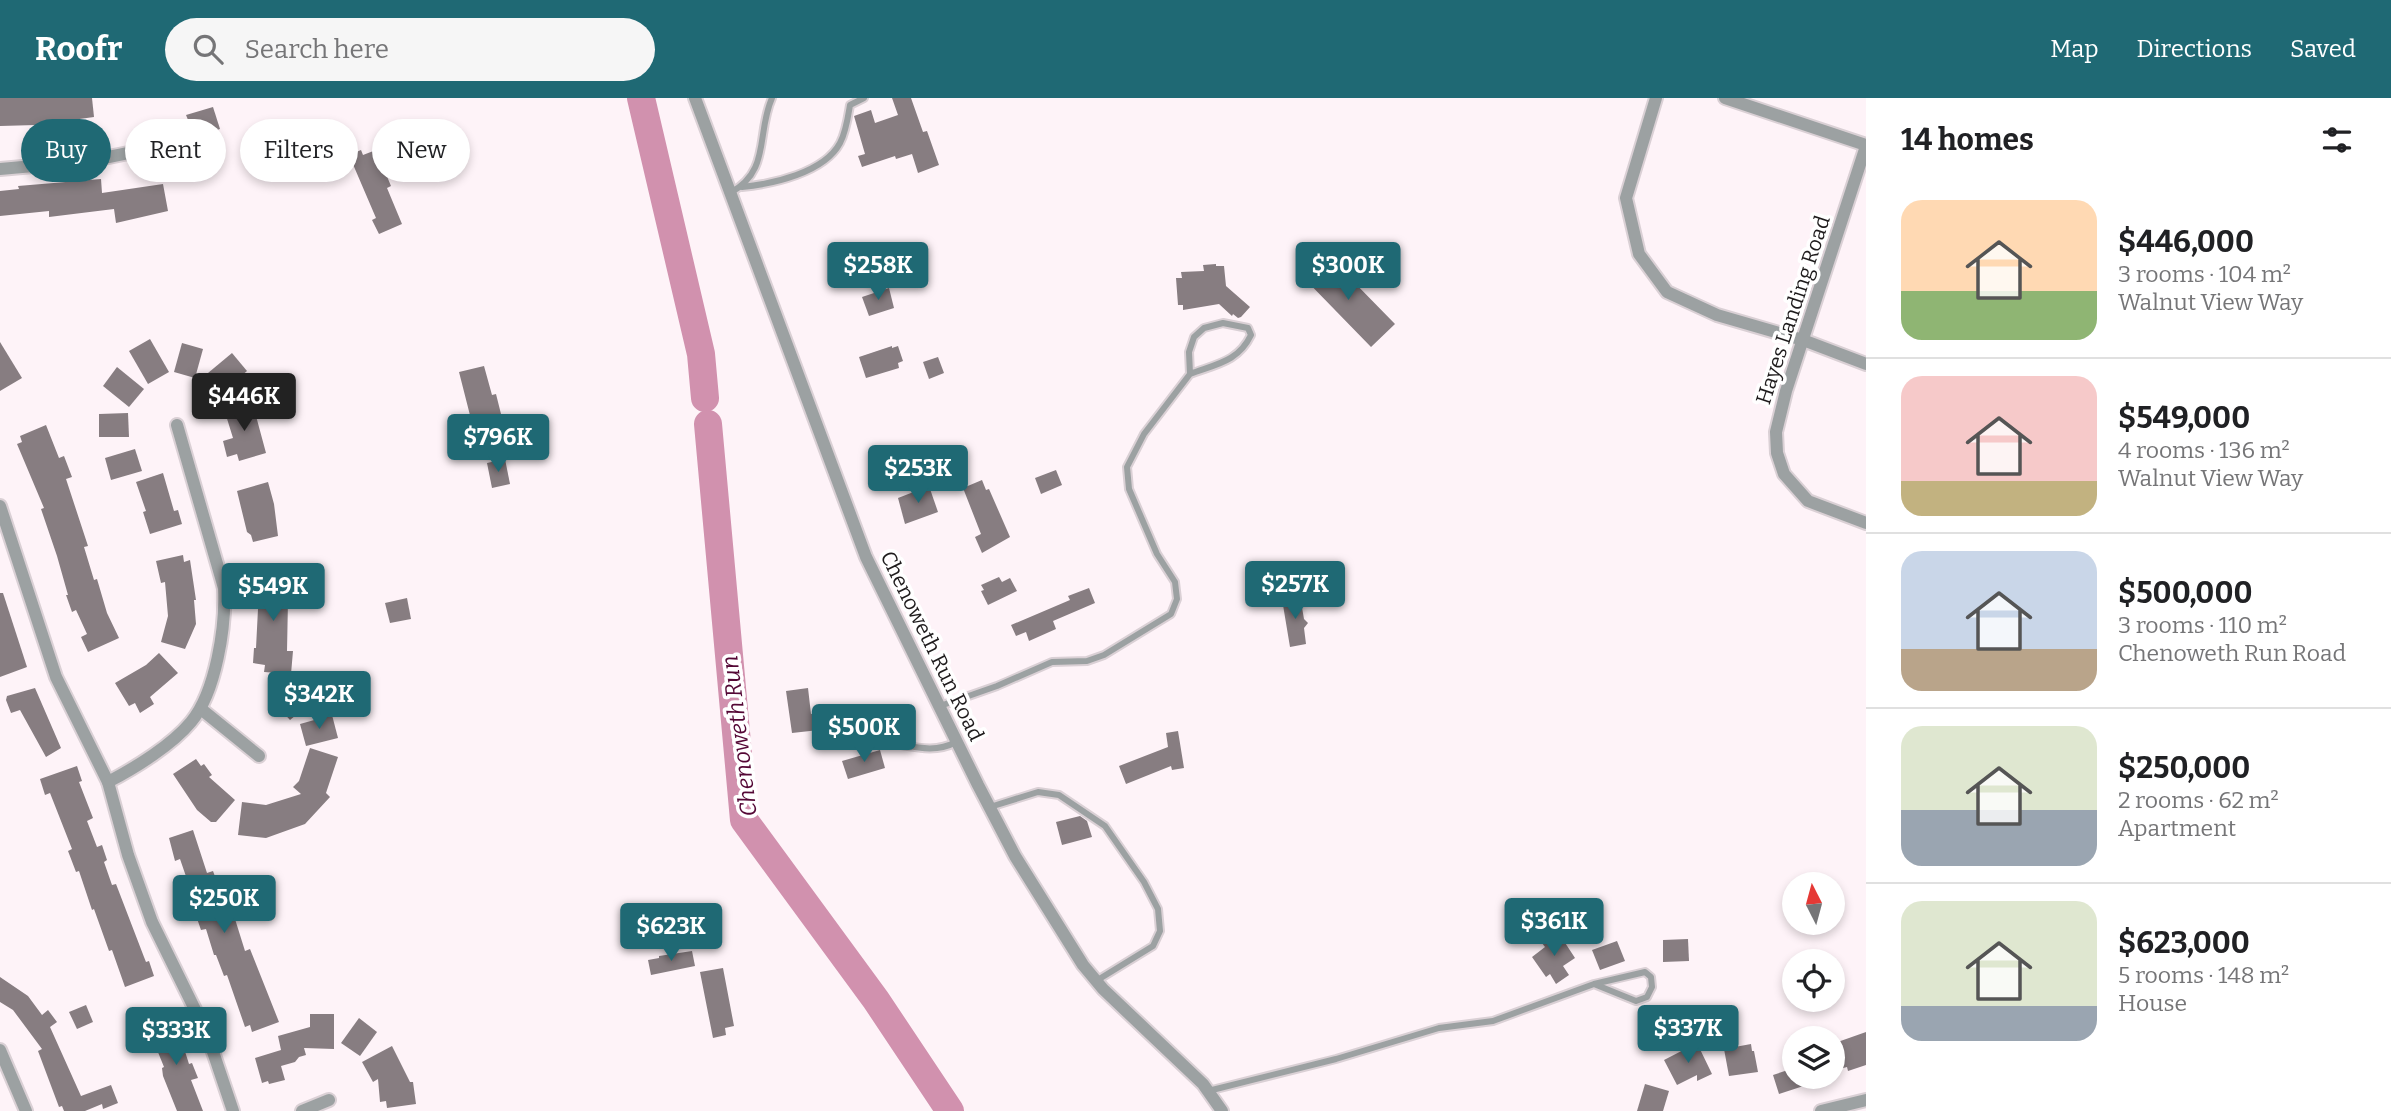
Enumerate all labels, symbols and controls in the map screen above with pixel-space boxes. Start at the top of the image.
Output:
search box [165,18,655,81]
text: Roofr [35,29,123,69]
icon: search [189,30,227,68]
text: Search here [245,34,389,65]
text: Map [2050,35,2099,63]
text: Directions [2137,35,2252,63]
text: Saved [2290,35,2356,63]
chip: Buy [21,119,111,182]
chip: Rent [125,119,226,182]
chip: Filters [240,119,358,182]
chip: New [372,119,470,182]
icon: filters [2318,121,2356,159]
text: 14 homes [1901,122,2034,158]
street label: Hayes Landing Road [1750,212,1836,408]
text: $446,000 [2118,224,2254,260]
icon: home [1957,228,2041,312]
pin: $258K [829,242,927,302]
pin: $300K [1299,242,1397,302]
text: $258K [843,251,913,279]
text: $300K [1312,251,1384,279]
text: 3 rooms · 104 m² [2118,260,2291,288]
text: Walnut View Way [2118,288,2303,316]
pin: $446K [195,374,293,433]
text: $446K [208,382,280,410]
text: $549,000 [2118,400,2250,436]
icon: home [1957,404,2041,488]
pin: $796K [449,414,547,474]
text: $796K [463,423,533,451]
text: 4 rooms · 136 m² [2118,436,2290,464]
pin: $253K [869,446,967,505]
text: $253K [884,454,952,482]
text: Walnut View Way [2118,464,2303,492]
street label: Chenoweth Run Road [875,547,989,745]
pin: $257K [1246,561,1344,621]
pin: $549K [224,564,322,623]
text: $257K [1261,570,1329,598]
text: $549K [238,572,308,600]
text: $500,000 [2118,575,2253,611]
icon: home [1957,579,2041,663]
text: 3 rooms · 110 m² [2118,611,2287,639]
text: Chenoweth Run Road [2118,639,2346,667]
water label: Chenoweth Run [715,654,763,818]
pin: $342K [270,672,368,731]
text: $342K [284,680,354,708]
pin: $500K [815,704,913,764]
text: $500K [828,713,900,741]
text: $250,000 [2118,750,2250,786]
icon: home [1957,754,2041,838]
text: 2 rooms · 62 m² [2118,786,2279,814]
text: Apartment [2118,814,2236,842]
north arrow [1782,872,1844,934]
map controls [1782,872,1845,1089]
pin: $250K [175,876,273,935]
text: $250K [189,884,259,912]
pin: $361K [1505,898,1603,958]
pin: $623K [622,904,720,963]
text: $361K [1521,907,1587,935]
text: $623K [636,912,706,940]
text: $623,000 [2118,925,2250,961]
icon: home [1957,929,2041,1013]
button: locate [1782,949,1845,1012]
text: 5 rooms · 148 m² [2118,961,2289,989]
text: House [2118,989,2187,1017]
pin: $337K [1639,1006,1737,1065]
pin: $333K [127,1007,225,1067]
text: $337K [1654,1014,1722,1042]
text: $333K [142,1016,210,1044]
button: layers [1782,1026,1845,1089]

